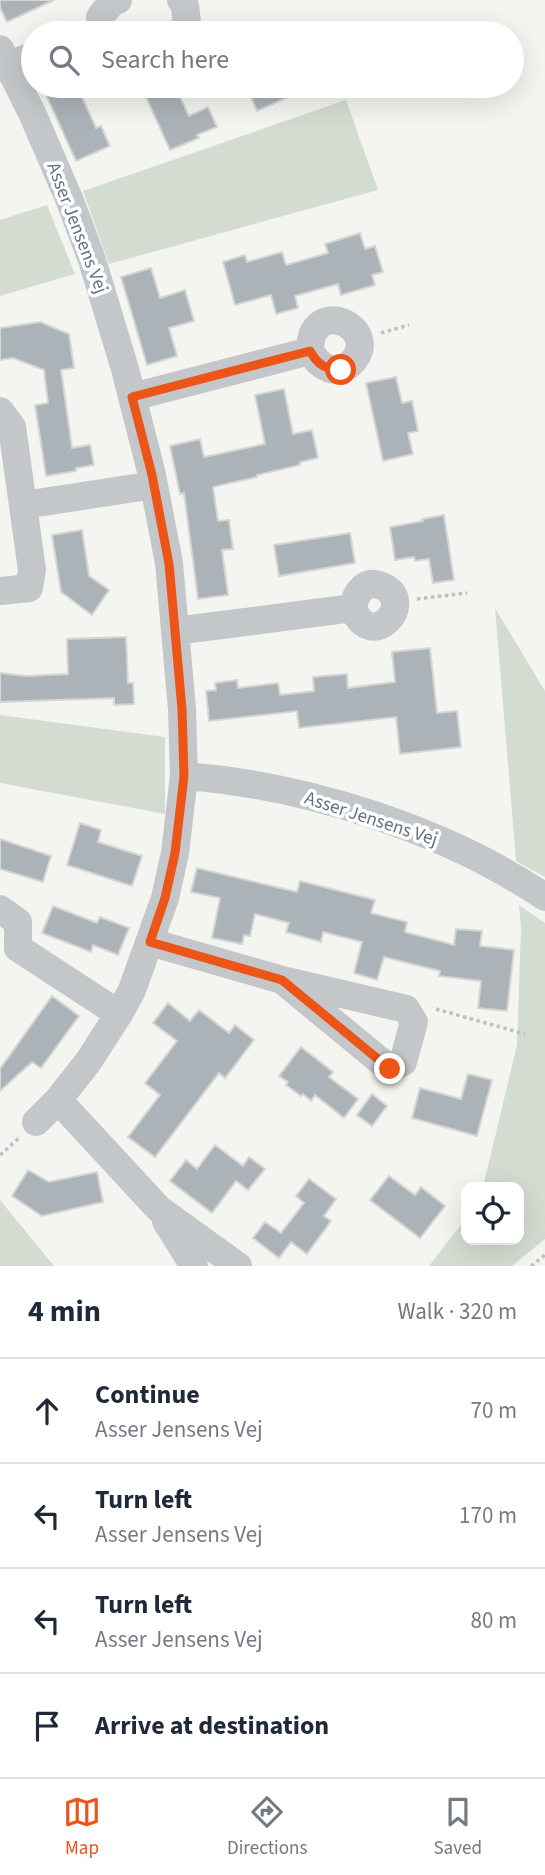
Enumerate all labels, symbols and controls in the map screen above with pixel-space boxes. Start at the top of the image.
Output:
search box [21,21,524,98]
icon: search [45,41,83,79]
text: Search here [101,41,229,78]
street label: Asser Jensens Vej [40,158,114,298]
route start [325,354,356,385]
street label: Asser Jensens Vej [301,785,441,853]
route end [374,1053,405,1084]
map controls [461,1182,524,1245]
button: locate [461,1182,524,1245]
text: 4 min [28,1290,101,1333]
text: Walk · 320 m [398,1295,517,1328]
text: Continue [95,1376,200,1413]
icon: ahead [28,1392,66,1430]
text: 70 m [470,1394,517,1427]
text: Asser Jensens Vej [95,1413,263,1446]
text: Turn left [95,1481,192,1518]
icon: left [28,1497,66,1535]
text: 170 m [459,1499,517,1532]
text: Asser Jensens Vej [95,1518,263,1551]
text: Turn left [95,1586,192,1623]
icon: left [28,1602,66,1640]
text: 80 m [470,1604,517,1637]
text: Asser Jensens Vej [95,1623,263,1656]
icon: arrive [28,1707,66,1745]
text: Arrive at destination [95,1707,329,1744]
tab: Map [63,1793,101,1862]
tab: Directions [227,1793,307,1862]
tab: Saved [433,1793,482,1862]

